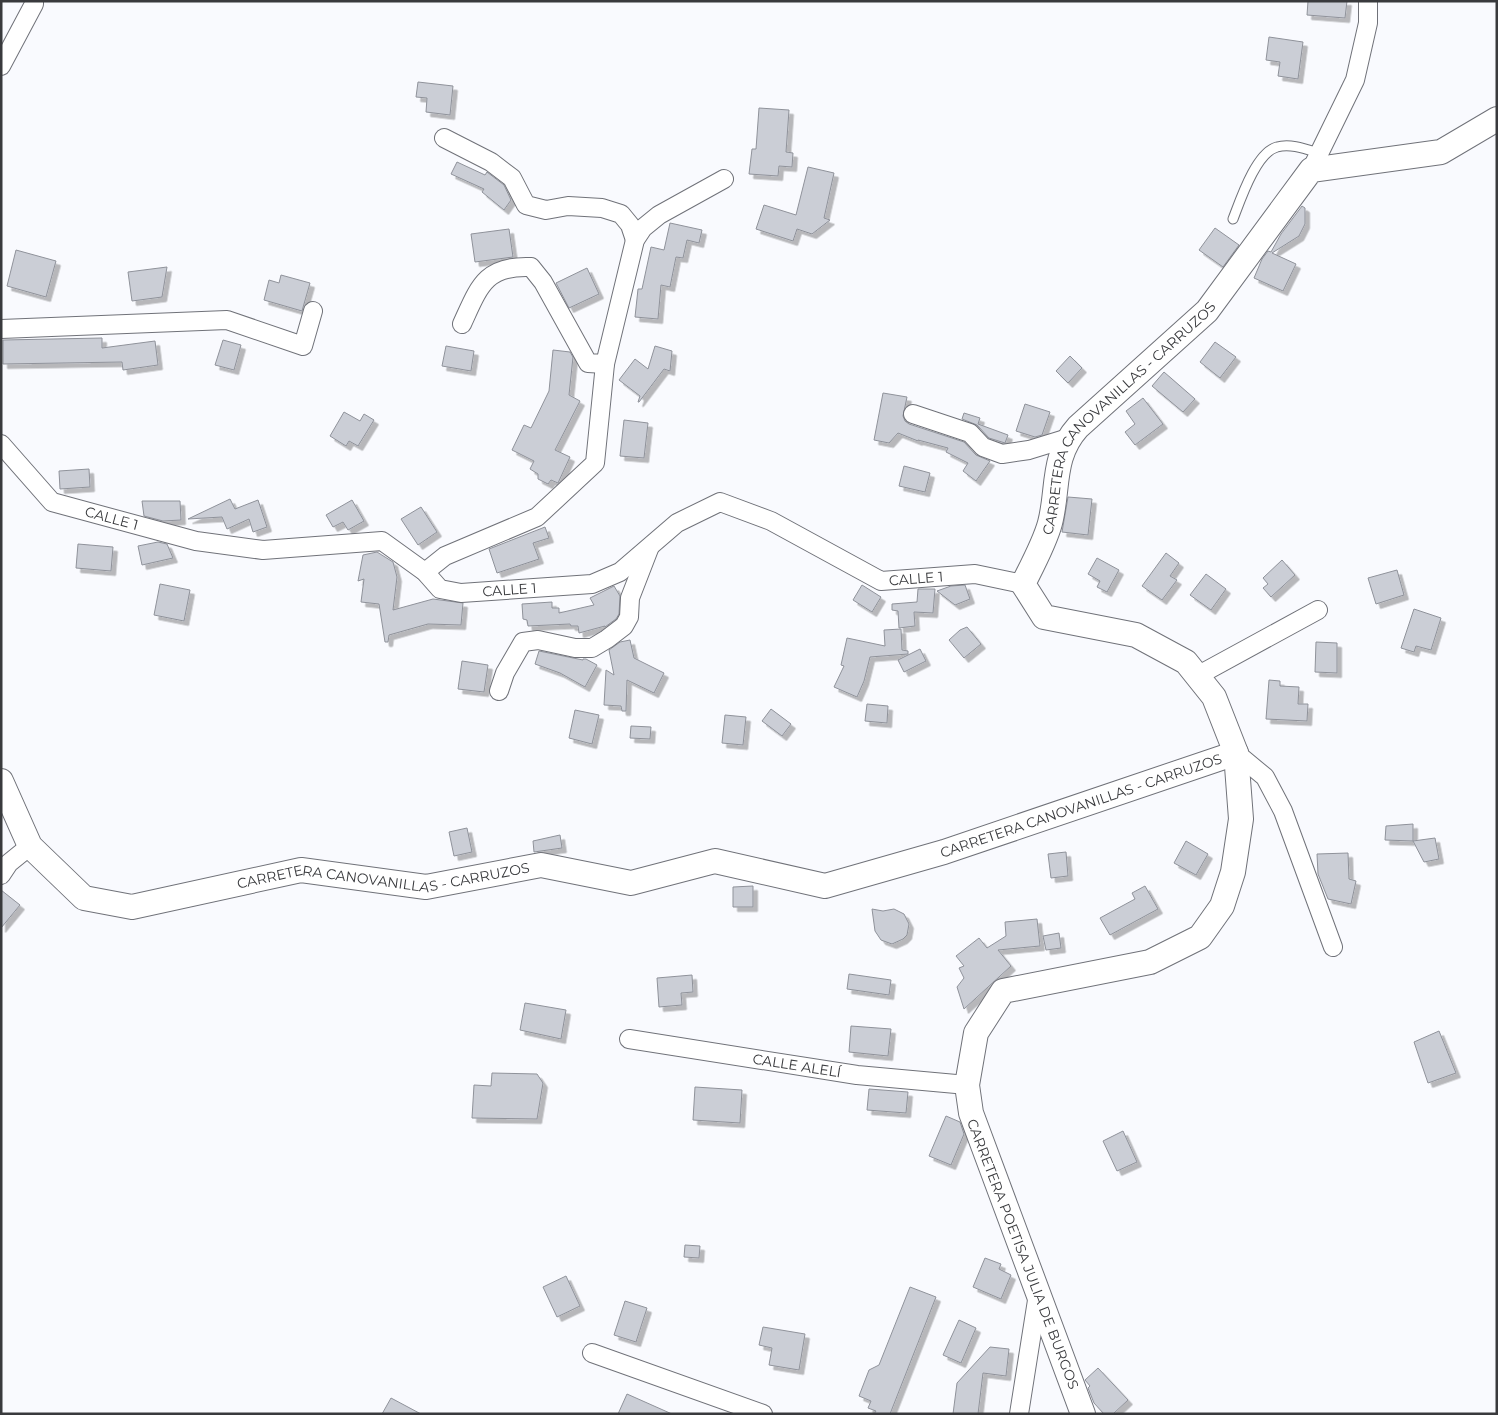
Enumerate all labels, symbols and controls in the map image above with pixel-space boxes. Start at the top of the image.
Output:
street label: CARRETERA CANOVANILLAS - CARRUZOS [1038,298,1220,537]
street label: CALLE 1 [83,502,140,534]
street label: CALLE 1 [888,567,944,589]
street label: CALLE 1 [482,579,537,601]
street label: CARRETERA CANOVANILLAS - CARRUZOS [938,749,1224,862]
street label: CARRETERA CANOVANILLAS - CARRUZOS [235,858,531,896]
street label: CALLE ALELÍ [751,1050,843,1081]
street label: CARRETERA POETISA JULIA DE BURGOS [963,1116,1083,1392]

